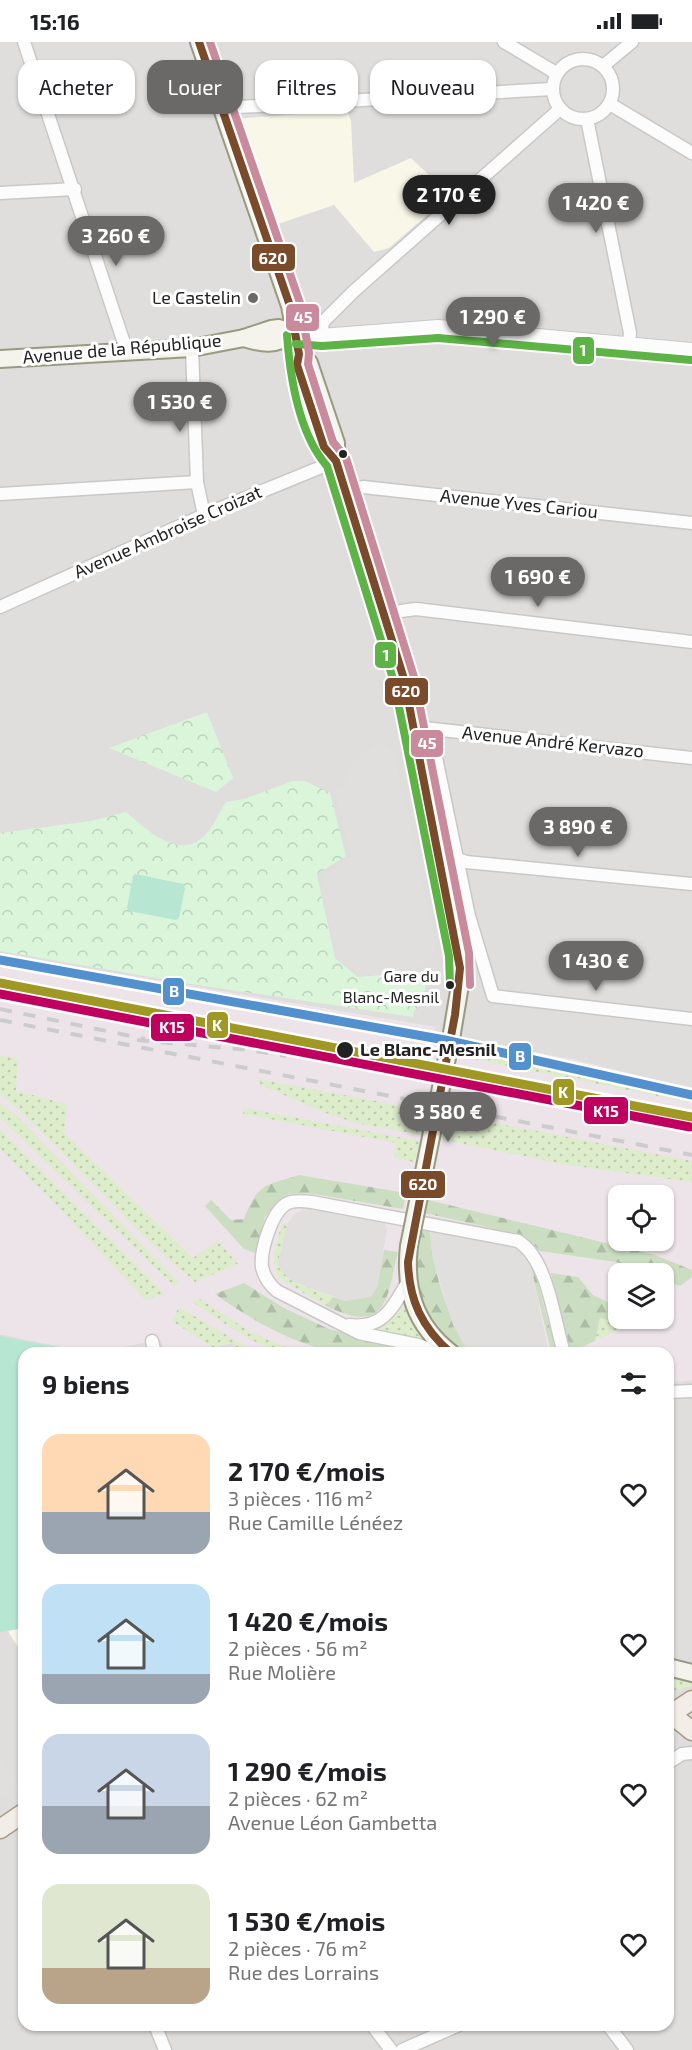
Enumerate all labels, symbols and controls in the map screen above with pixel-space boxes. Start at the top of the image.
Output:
text: 15:16 [30,8,80,34]
chip: Acheter [18,60,135,114]
chip: Louer [147,60,243,114]
chip: Filtres [255,60,358,114]
chip: Nouveau [370,60,496,114]
pin: 2 170 € [394,175,504,226]
text: 2 170 € [417,182,481,206]
pin: 1 420 € [541,183,651,234]
text: 1 420 € [562,190,630,214]
pin: 3 260 € [61,216,171,267]
text: 3 260 € [82,223,150,247]
line badge: 620 [251,243,296,272]
text: 620 [259,248,287,267]
place label: Le Castelin [152,286,241,308]
marker: Le Castelin [246,291,260,305]
pin: 1 290 € [438,297,548,348]
line badge: 45 [285,303,320,332]
text: 1 290 € [460,304,526,328]
text: 45 [293,307,313,326]
street label: Avenue de la République [22,328,222,368]
line badge: 1 [572,336,595,365]
text: 1 [580,340,586,359]
pin: 1 530 € [125,382,235,433]
text: 1 530 € [147,389,213,413]
unlabelled marker [337,448,349,460]
street label: Avenue Ambroise Croizat [70,480,265,583]
street label: Avenue Yves Cariou [439,484,599,522]
pin: 1 690 € [483,557,593,608]
text: 1 690 € [505,564,571,588]
line badge: 1 [374,641,397,669]
text: 1 [383,645,389,664]
line badge: 620 [384,677,429,706]
text: 620 [392,681,420,700]
street label: Avenue André Kervazo [461,721,645,761]
line badge: 45 [410,729,444,758]
text: 45 [417,733,437,752]
pin: 3 890 € [523,807,633,858]
text: 3 890 € [543,814,613,838]
pin: 1 430 € [541,941,651,992]
text: 1 430 € [563,948,629,972]
place label: Gare du Blanc-Mesnil [343,966,439,1006]
line badge: B [162,977,185,1006]
marker: Gare du Blanc-Mesnil [444,979,456,991]
text: B [169,981,179,1000]
line badge: K [206,1011,229,1039]
line badge: K15 [150,1013,195,1042]
text: K [212,1015,223,1034]
text: K15 [159,1017,185,1036]
place label: Le Blanc-Mesnil [360,1038,497,1060]
marker: Le Blanc-Mesnil [335,1040,355,1060]
line badge: B [508,1042,532,1071]
text: B [515,1046,525,1065]
line badge: K [552,1078,575,1106]
text: K [558,1082,569,1101]
pin: 3 580 € [393,1092,503,1143]
line badge: K15 [583,1096,629,1125]
text: 3 580 € [414,1099,482,1123]
text: K15 [593,1101,619,1120]
line badge: 620 [400,1170,446,1199]
text: 620 [409,1174,437,1193]
map controls [608,1185,674,1329]
button: locate [608,1185,674,1251]
button: layers [608,1263,674,1329]
icon: filters [617,1367,650,1400]
text: 9 biens [42,1368,130,1399]
text: 2 170 €/mois [228,1455,385,1486]
icon: home [90,1458,162,1530]
icon: heart [617,1478,650,1511]
text: 3 pièces · 116 m² [228,1486,373,1510]
text: Rue Camille Lénéez [228,1510,403,1534]
text: 1 420 €/mois [228,1605,388,1636]
icon: home [90,1608,162,1680]
icon: heart [617,1628,650,1661]
text: 2 pièces · 56 m² [228,1636,368,1660]
text: Rue Molière [228,1660,336,1684]
text: 1 290 €/mois [228,1755,387,1786]
icon: home [90,1758,162,1830]
icon: heart [617,1778,650,1811]
text: 2 pièces · 62 m² [228,1786,368,1810]
text: Avenue Léon Gambetta [228,1810,437,1834]
text: 1 530 €/mois [228,1905,385,1936]
icon: home [90,1908,162,1980]
icon: heart [617,1928,650,1961]
text: 2 pièces · 76 m² [228,1936,367,1960]
text: Rue des Lorrains [228,1960,379,1984]

